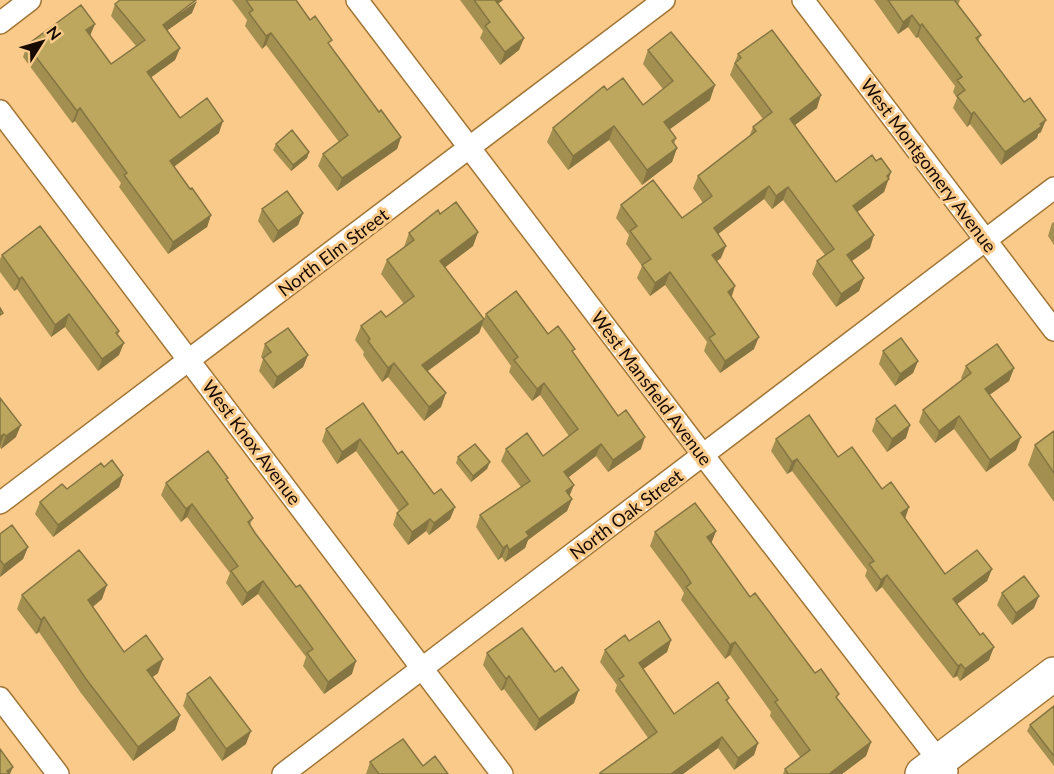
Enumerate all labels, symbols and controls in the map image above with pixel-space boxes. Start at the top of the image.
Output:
north arrow [12,12,72,72]
text: N [43,22,66,43]
street label: West Montgomery Avenue [857,74,1001,256]
street label: North Elm Street [273,203,393,301]
street label: West Mansfield Avenue [587,307,717,469]
street label: West Knox Avenue [198,375,306,509]
street label: North Oak Street [565,464,687,564]

